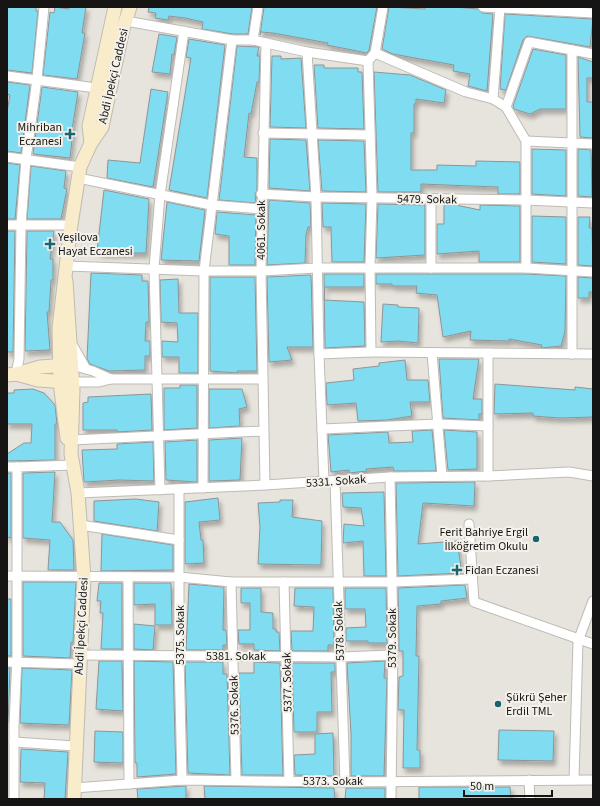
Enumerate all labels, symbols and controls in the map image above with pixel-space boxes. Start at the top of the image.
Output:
street label: Abdi İpekçi Caddesi [94,27,133,126]
place label: Mihriban Eczanesi [18,119,62,150]
marker: Mihriban Eczanesi [65,129,75,139]
street label: 5479. Sokak [397,190,457,209]
street label: 4061. Sokak [253,200,270,260]
place label: Yeşilova Hayat Eczanesi [57,229,133,260]
marker: Yeşilova Hayat Eczanesi [45,239,55,249]
street label: 5331. Sokak [306,471,367,492]
place label: Ferit Bahriye Ergil İlköğretim Okulu [440,524,528,555]
marker: Ferit Bahriye Ergil İlköğretim Okulu [531,534,541,544]
place label: Fidan Eczanesi [465,562,539,579]
marker: Fidan Eczanesi [452,565,462,575]
street label: Abdi İpekçi Caddesi [70,577,93,675]
street label: 5378. Sokak [330,601,349,661]
street label: 5375. Sokak [172,605,189,665]
street label: 5379. Sokak [384,608,401,668]
street label: 5381. Sokak [206,648,266,665]
street label: 5377. Sokak [278,652,297,712]
street label: 5376. Sokak [225,675,244,735]
place label: Şükrü Şeher Erdil TML [506,689,568,720]
marker: Şükrü Şeher Erdil TML [493,699,503,709]
scale bar [464,772,552,798]
street label: 5373. Sokak [303,773,363,790]
text: 50 m [470,778,494,795]

